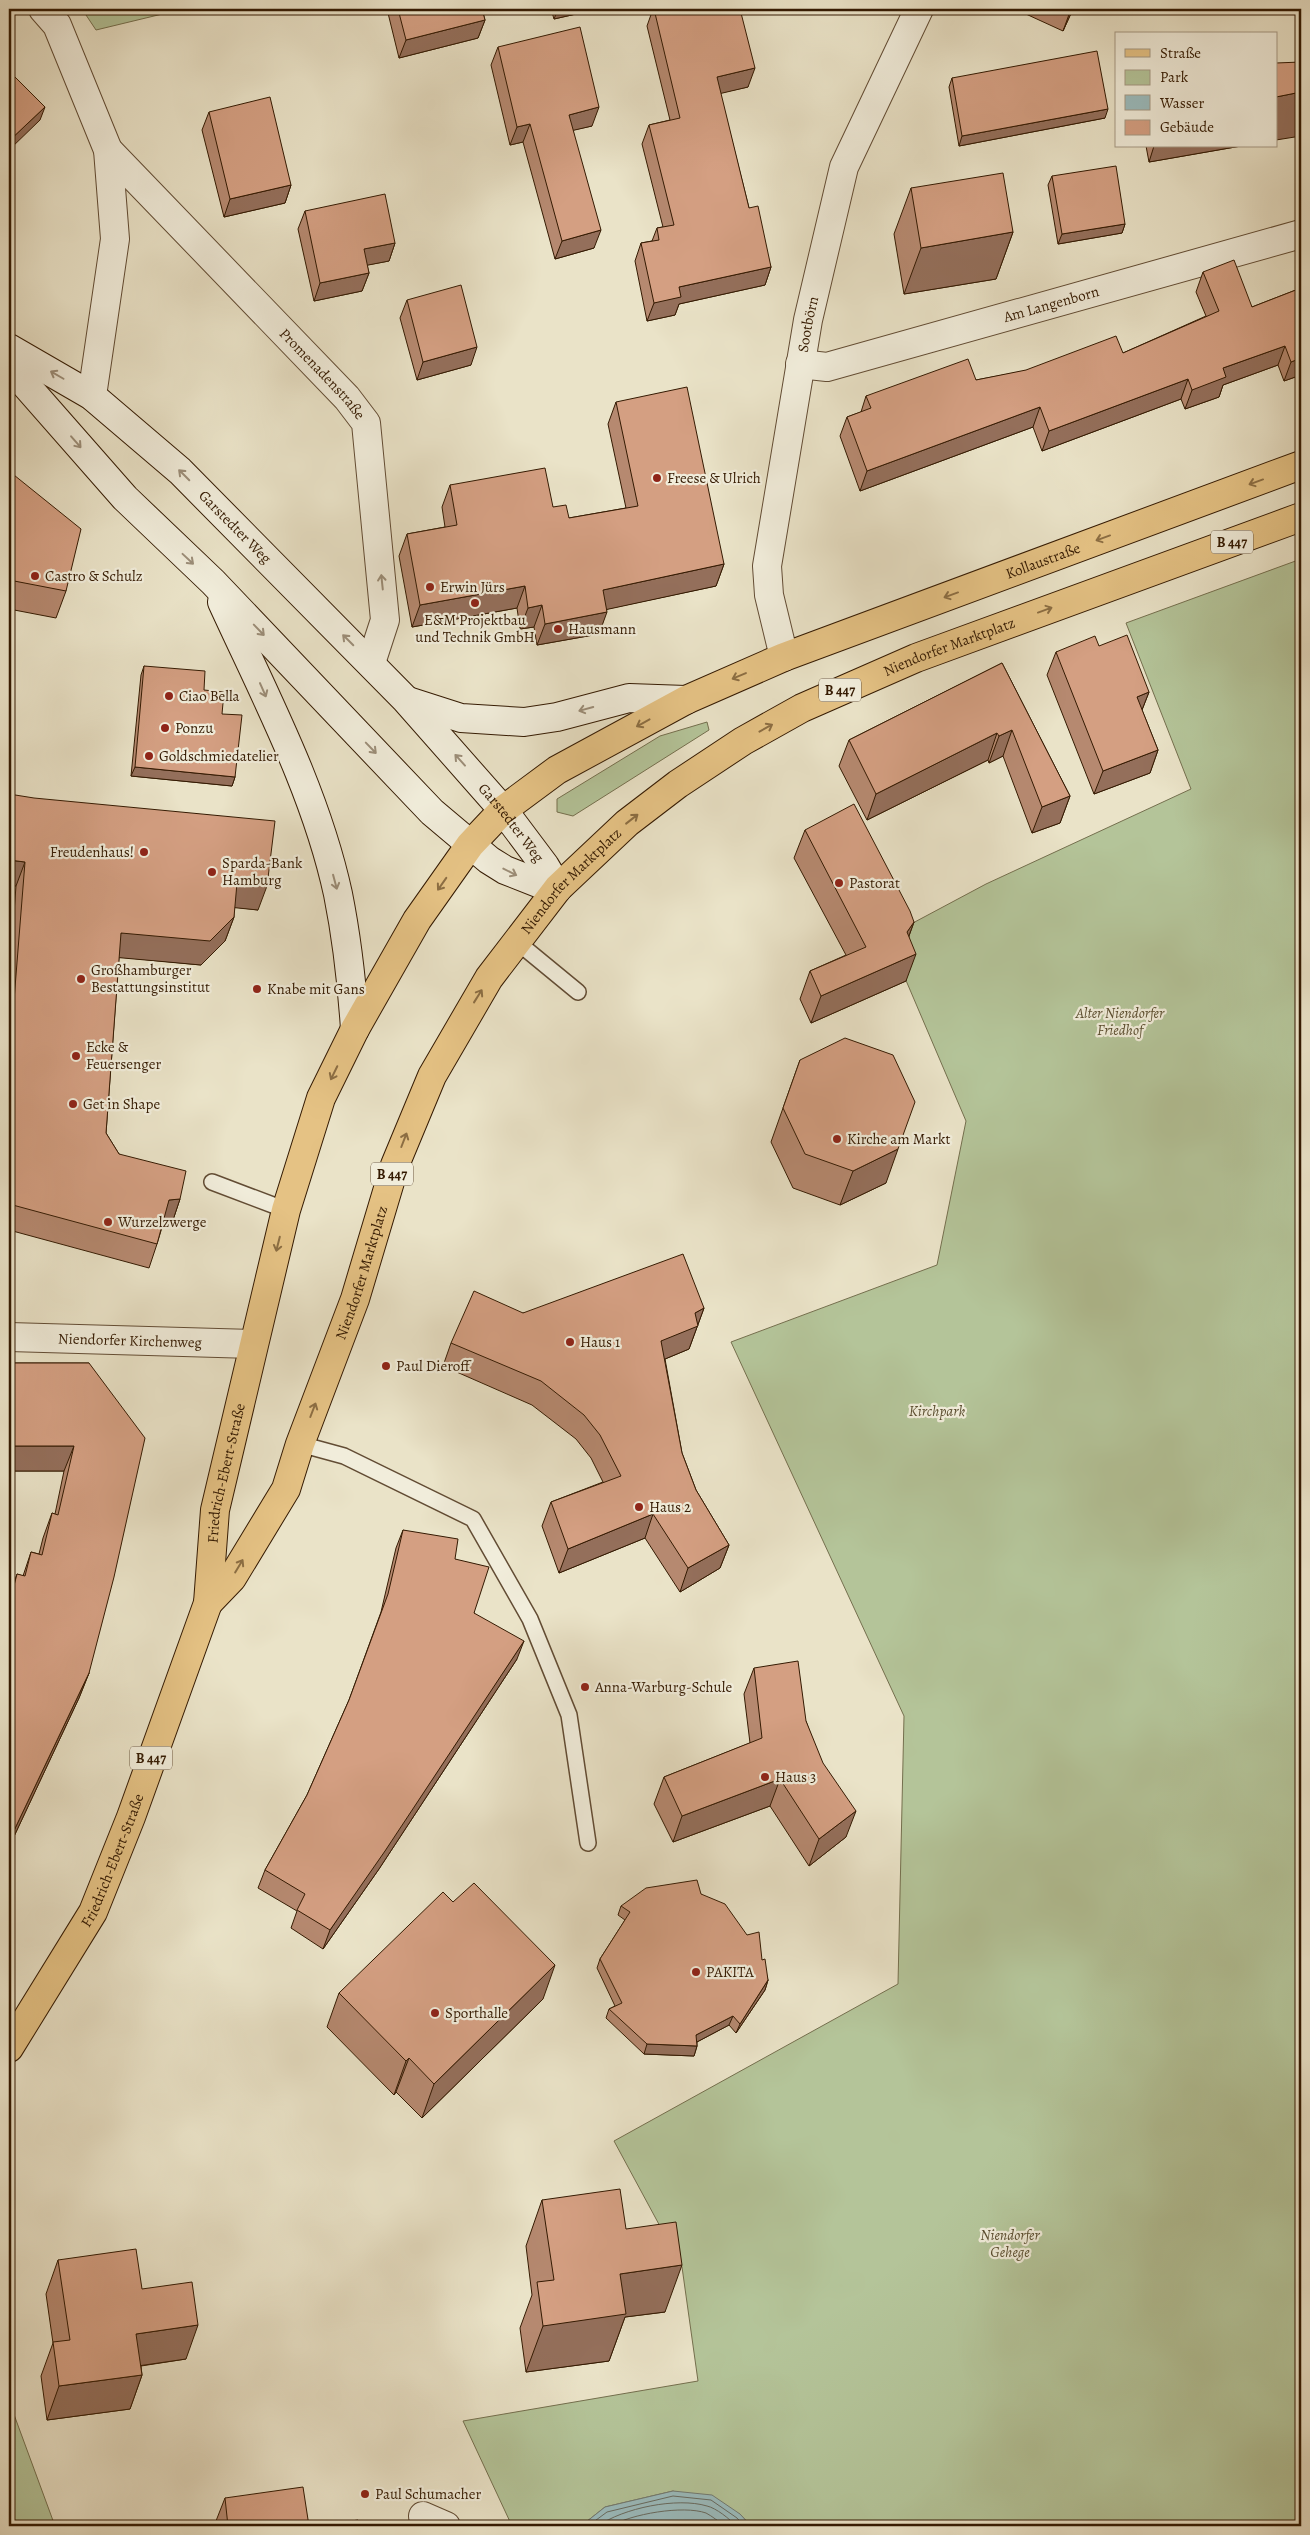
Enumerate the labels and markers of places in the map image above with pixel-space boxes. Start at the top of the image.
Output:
place label: Freese & Ulrich [667,468,761,488]
marker: Freese & Ulrich [651,472,663,484]
place label: Castro & Schulz [45,566,143,586]
marker: Castro & Schulz [29,570,41,582]
place label: Erwin Jürs [440,577,505,597]
marker: Erwin Jürs [424,581,436,593]
marker: E&M Projektbau und Technik GmbH [469,597,481,609]
place label: E&M Projektbau und Technik GmbH [415,610,535,647]
place label: Hausmann [568,619,636,639]
marker: Hausmann [552,623,564,635]
place label: Ciao Bella [179,686,240,706]
marker: Ciao Bella [163,690,175,702]
place label: Ponzu [175,718,214,738]
marker: Ponzu [159,722,171,734]
place label: Goldschmiedatelier [159,746,279,766]
marker: Goldschmiedatelier [143,750,155,762]
place label: Freudenhaus! [50,842,134,862]
marker: Freudenhaus! [138,846,150,858]
place label: Sparda-Bank Hamburg [222,853,303,890]
marker: Sparda-Bank Hamburg [206,866,218,878]
place label: Pastorat [849,873,900,893]
marker: Pastorat [833,877,845,889]
place label: Großhamburger Bestattungsinstitut [91,960,210,997]
marker: Großhamburger Bestattungsinstitut [75,973,87,985]
place label: Knabe mit Gans [267,979,365,999]
marker: Knabe mit Gans [251,983,263,995]
place label: Ecke & Feuersenger [86,1037,162,1074]
marker: Ecke & Feuersenger [70,1050,82,1062]
place label: Get in Shape [83,1094,160,1114]
marker: Get in Shape [67,1098,79,1110]
place label: Kirche am Markt [847,1129,950,1149]
marker: Kirche am Markt [831,1133,843,1145]
place label: Wurzelzwerge [117,1212,207,1232]
marker: Wurzelzwerge [102,1216,114,1228]
place label: Haus 1 [580,1332,620,1352]
marker: Haus 1 [564,1336,576,1348]
place label: Paul Dieroff [396,1356,472,1376]
marker: Paul Dieroff [380,1360,392,1372]
place label: Haus 2 [649,1497,691,1517]
marker: Haus 2 [633,1501,645,1513]
place label: Anna-Warburg-Schule [594,1677,732,1697]
marker: Anna-Warburg-Schule [579,1681,591,1693]
place label: Haus 3 [775,1767,816,1787]
marker: Haus 3 [759,1771,771,1783]
place label: PAKITA [706,1962,754,1982]
marker: PAKITA [690,1966,702,1978]
place label: Sporthalle [445,2003,508,2023]
marker: Sporthalle [429,2007,441,2019]
place label: Paul Schumacher [375,2484,481,2504]
marker: Paul Schumacher [359,2488,371,2500]

